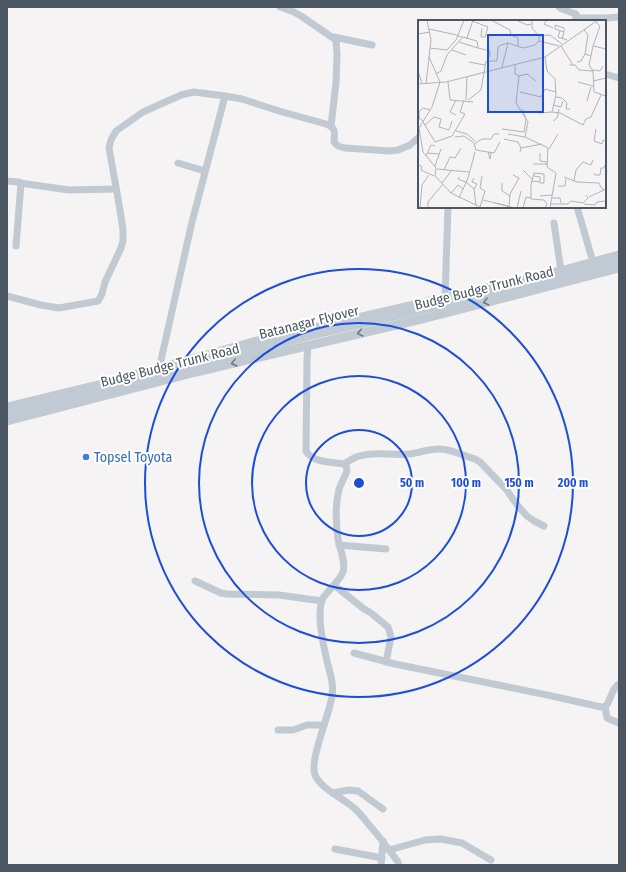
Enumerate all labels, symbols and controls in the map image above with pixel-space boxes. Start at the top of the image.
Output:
inset map [418,20,606,208]
street label: Budge Budge Trunk Road [413,263,555,314]
one-way arrow [483,298,490,306]
street label: Batanagar Flyover [257,302,361,343]
one-way arrow [357,328,364,337]
street label: Budge Budge Trunk Road [99,340,241,391]
one-way arrow [230,359,237,367]
place label: Topsel Toyota [94,449,172,466]
marker: Topsel Toyota [81,452,91,462]
centre of rings [352,476,366,490]
text: 50 m [400,476,424,490]
text: 100 m [451,476,481,490]
text: 150 m [504,476,534,490]
text: 200 m [557,476,588,490]

